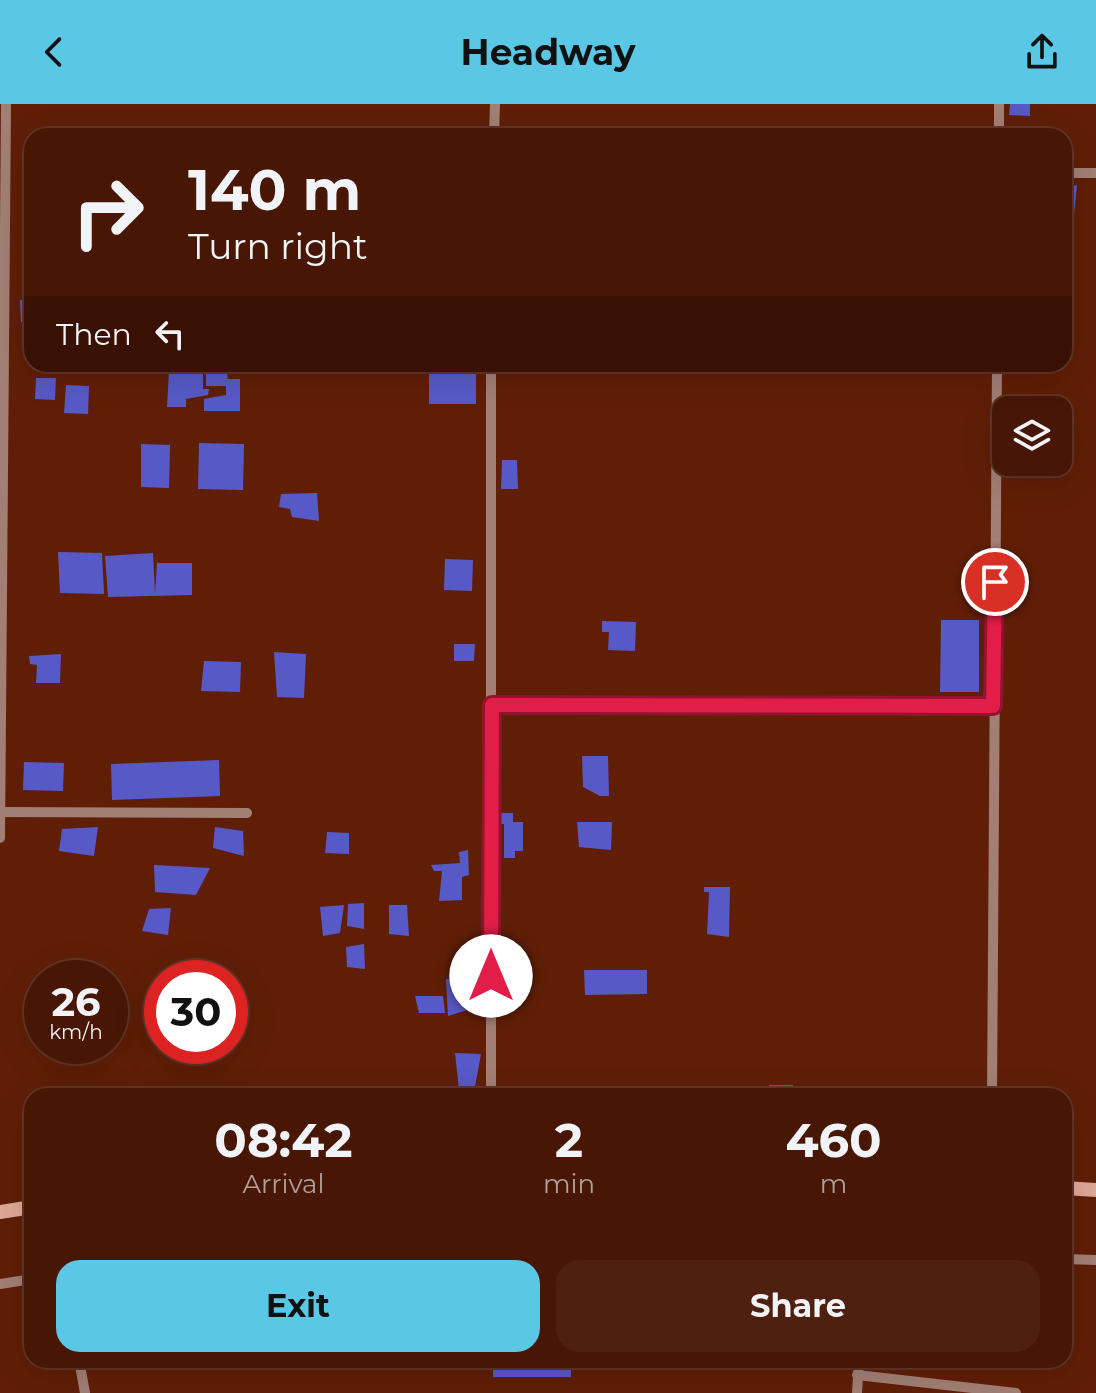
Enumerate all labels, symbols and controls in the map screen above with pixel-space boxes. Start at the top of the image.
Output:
icon: back [32,30,76,74]
text: Headway [461,30,635,74]
icon: share [1020,30,1064,74]
text: 140 m [188,156,361,224]
icon: right [56,160,160,264]
text: Turn right [188,224,368,268]
icon: left [148,312,192,356]
text: Then [56,316,132,353]
map controls [992,396,1072,476]
button: layers [992,396,1072,476]
pin [961,548,1029,616]
icon: arrive [973,560,1017,604]
position arrow [449,934,533,1018]
speed limit sign: 30 [144,960,248,1064]
text: 26 [51,977,101,1026]
text: km/h [49,1020,103,1044]
text: 08:42 [214,1111,353,1169]
text: 2 [555,1111,583,1169]
text: 460 [785,1111,882,1169]
text: Arrival [242,1168,324,1200]
text: min [543,1168,595,1200]
text: m [820,1168,847,1200]
button: Exit [56,1260,540,1352]
button: Share [556,1260,1040,1352]

